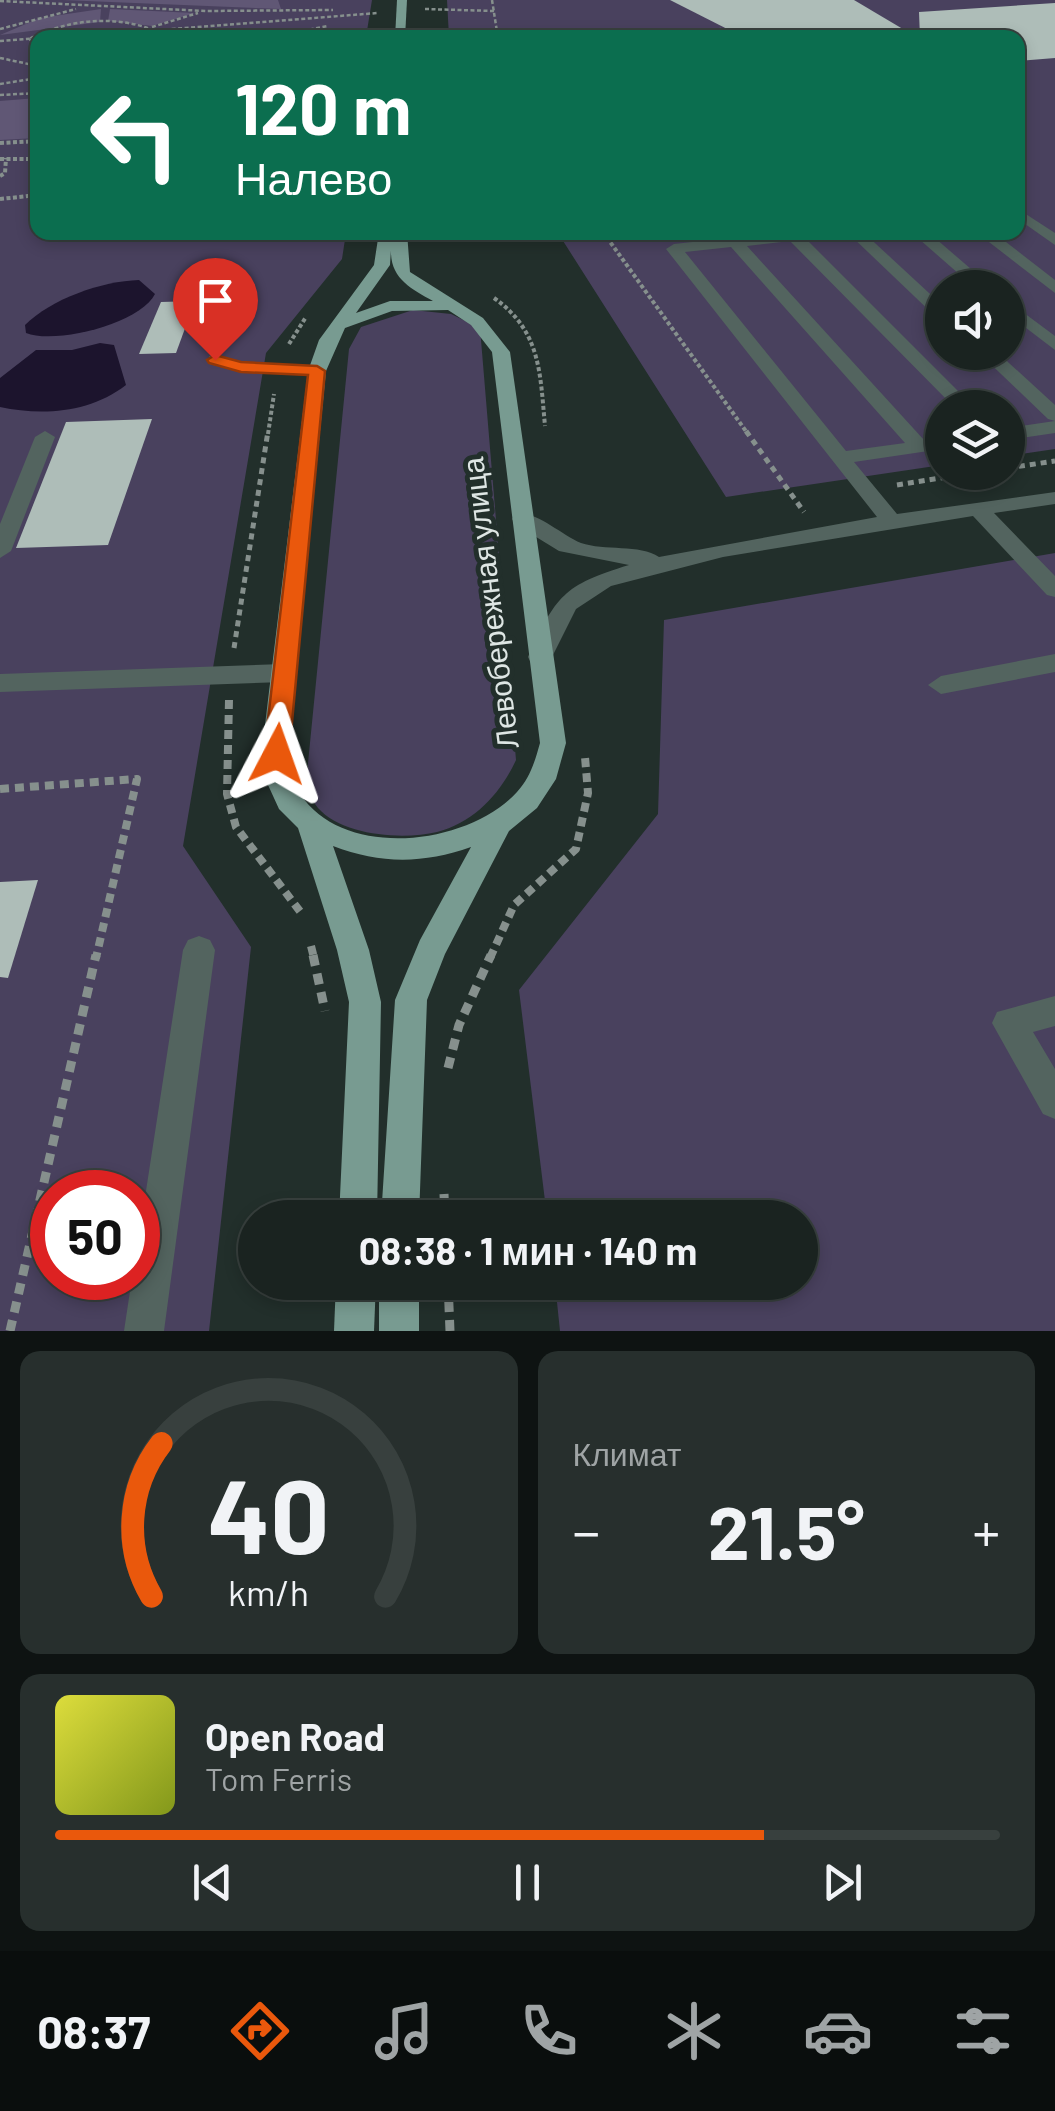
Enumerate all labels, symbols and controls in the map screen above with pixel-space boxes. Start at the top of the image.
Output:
text: 120 m [235,65,411,149]
icon: left [70,70,200,200]
text: Налево [235,150,392,204]
pin [173,258,258,361]
map controls [925,270,1025,490]
button: sound [925,270,1025,370]
icon: arrive [188,273,243,328]
button: layers [925,390,1025,490]
street label: Левобережная улица [453,455,525,751]
position arrow [225,702,329,806]
speed limit sign: 50 [30,1170,160,1300]
text: 08:38 · 1 мин · 140 m [359,1227,697,1273]
text: Климат [573,1434,681,1472]
text: 40 [208,1450,330,1575]
text: 21.5° [708,1485,865,1575]
text: − [573,1497,600,1563]
text: + [972,1497,1000,1563]
text: km/h [228,1570,309,1613]
text: Open Road [205,1713,385,1759]
text: Tom Ferris [205,1759,352,1797]
icon: previous [185,1855,240,1910]
icon: pause [500,1855,555,1910]
icon: next [815,1855,870,1910]
icon: directions [225,1996,295,2066]
icon: music [369,1996,439,2066]
icon: phone [514,1996,584,2066]
icon: climate [659,1996,729,2066]
icon: car [803,1996,873,2066]
icon: filters [948,1996,1018,2066]
text: 08:37 [37,2004,150,2058]

